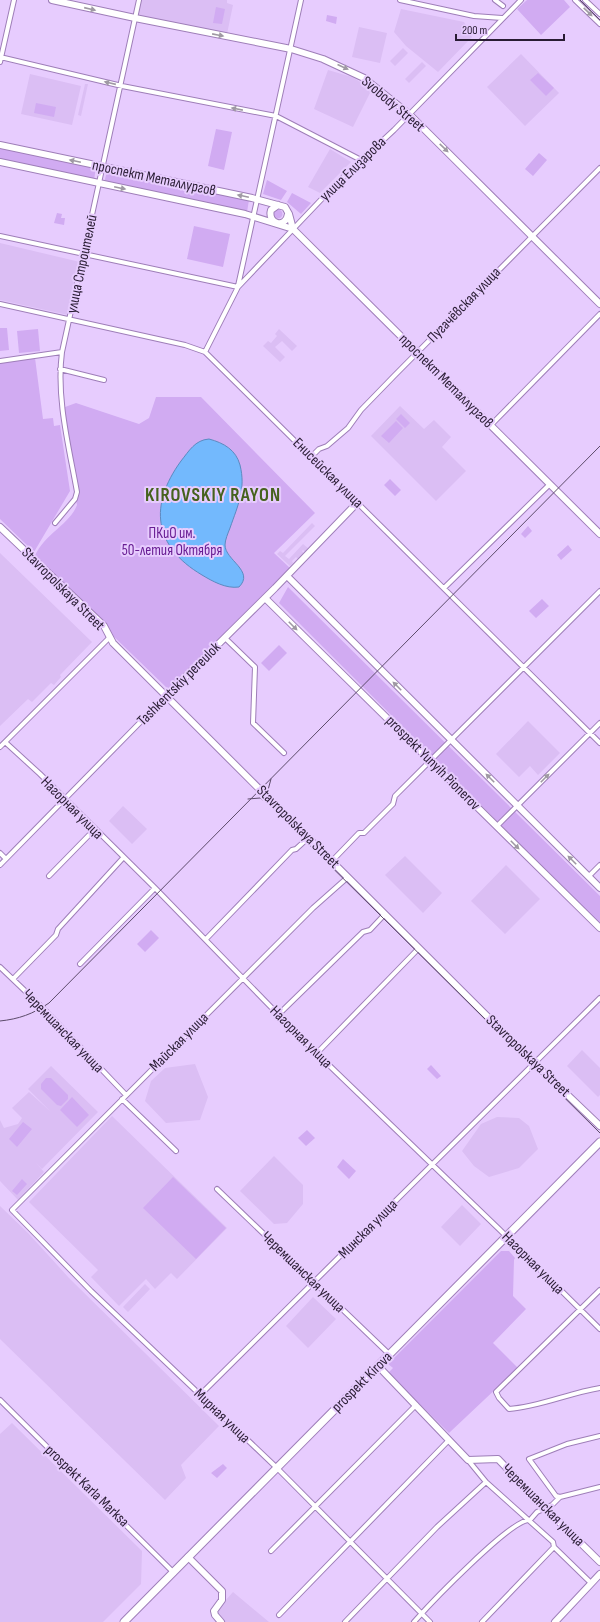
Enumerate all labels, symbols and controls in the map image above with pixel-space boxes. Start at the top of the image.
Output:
one-way arrow [84,6,96,12]
one-way arrow [583,7,592,16]
scale bar [456,16,564,42]
text: 200 m [462,23,488,38]
one-way arrow [211,32,224,38]
one-way arrow [337,64,349,70]
street label: Svobody Street [357,72,429,136]
one-way arrow [104,80,116,86]
one-way arrow [231,105,244,111]
street label: улица Елизарова [316,133,390,205]
one-way arrow [439,143,449,153]
street label: проспект Металлургов [90,156,218,200]
one-way arrow [69,157,81,163]
one-way arrow [114,185,126,191]
one-way arrow [237,193,249,199]
street label: улица Строителей [62,213,102,315]
street label: Пугачёвская улица [423,263,505,347]
street label: проспект Металлургов [395,330,497,432]
street label: Енисейская улица [289,434,367,512]
district label: KIROVSKIY RAYON [145,484,281,507]
park label: ПКиО им. 50-летия Октября [122,524,222,560]
street label: Stavropolskaya Street [17,543,109,635]
one-way arrow [288,621,298,630]
street label: Tashkentskiy pereulok [133,638,225,730]
one-way arrow [392,681,402,691]
street label: prospekt Yunyih Pionerov [382,712,485,815]
street label: Нагорная улица [37,773,107,843]
one-way arrow [485,773,495,783]
one-way arrow [540,773,550,783]
street label: Stavropolskaya Street [252,781,344,873]
one-way arrow [510,840,520,850]
one-way arrow [567,855,577,865]
street label: Черемшанская улица [18,985,108,1077]
street label: Нагорная улица [266,1002,336,1072]
street label: Майская улица [145,1008,213,1076]
street label: Stavropolskaya Street [482,1011,574,1101]
street label: Минская улица [334,1195,402,1263]
street label: Черемшанская улица [257,1227,349,1317]
street label: Нагорная улица [498,1228,568,1298]
street label: prospekt Kirova [328,1348,396,1416]
street label: Мирная улица [190,1385,254,1448]
street label: prospekt Karla Marksa [41,1441,133,1531]
street label: Черемшанская улица [498,1460,589,1551]

